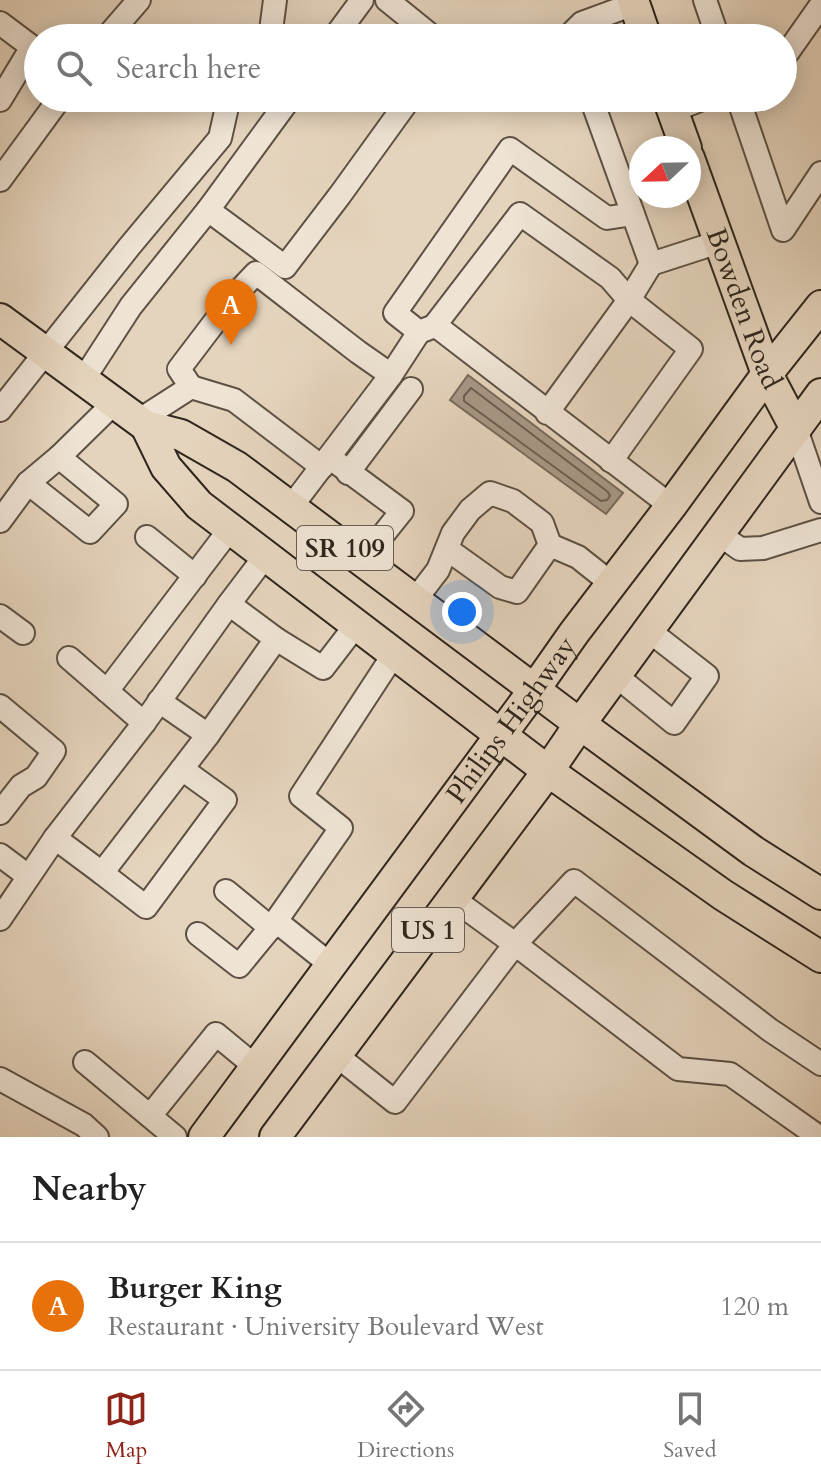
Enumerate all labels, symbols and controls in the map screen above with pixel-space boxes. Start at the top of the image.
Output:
search box [24,24,797,112]
icon: search [52,46,96,90]
text: Search here [116,48,261,89]
north arrow [629,136,701,208]
street label: Bowden Road [697,222,791,396]
pin: A [205,279,257,345]
road number: SR 109 [297,526,393,570]
your location [442,592,482,632]
street label: Philips Highway [437,629,585,811]
road number: US 1 [392,908,464,952]
text: Nearby [32,1166,147,1212]
text: Burger King [108,1268,282,1309]
text: A [48,1289,68,1324]
text: 120 m [720,1289,789,1324]
text: Restaurant · University Boulevard West [108,1309,544,1344]
tab: Map [104,1387,148,1465]
tab: Directions [357,1387,454,1465]
tab: Saved [663,1387,717,1465]

